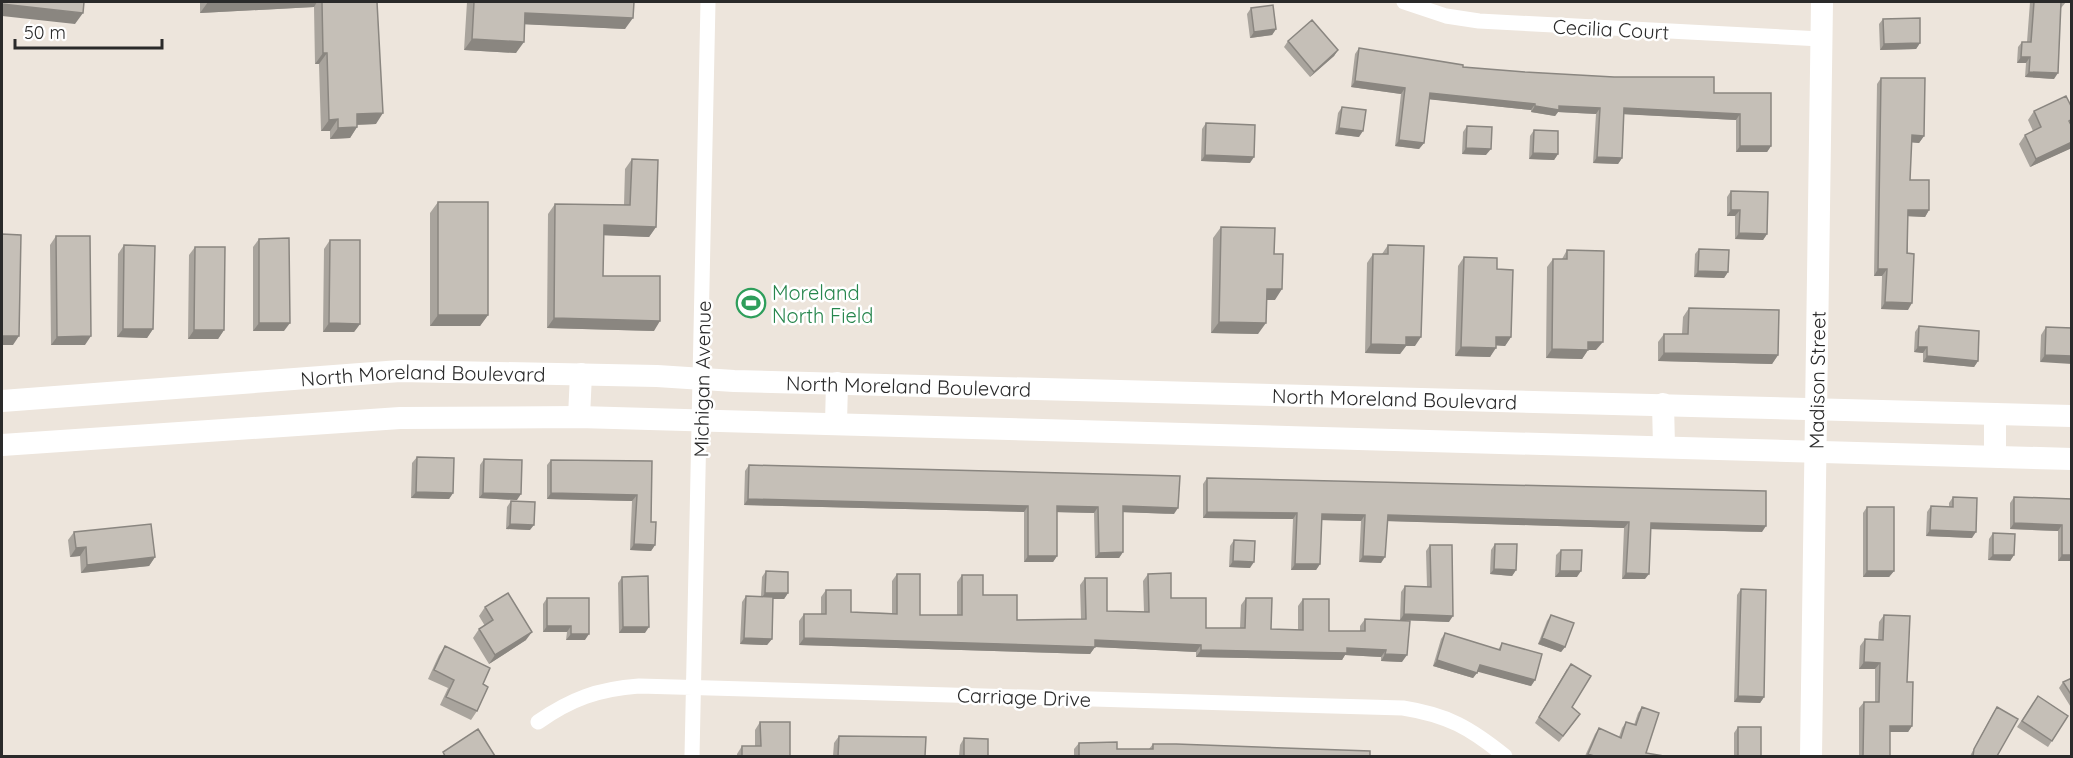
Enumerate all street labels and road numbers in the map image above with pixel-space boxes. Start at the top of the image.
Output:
street label: Cecilia Court [1552,13,1670,45]
street label: Michigan Avenue [688,300,716,458]
street label: Madison Street [1803,310,1830,449]
street label: North Moreland Boulevard [300,358,546,391]
street label: North Moreland Boulevard [786,370,1032,401]
street label: North Moreland Boulevard [1272,383,1517,414]
street label: Carriage Drive [957,682,1091,712]

